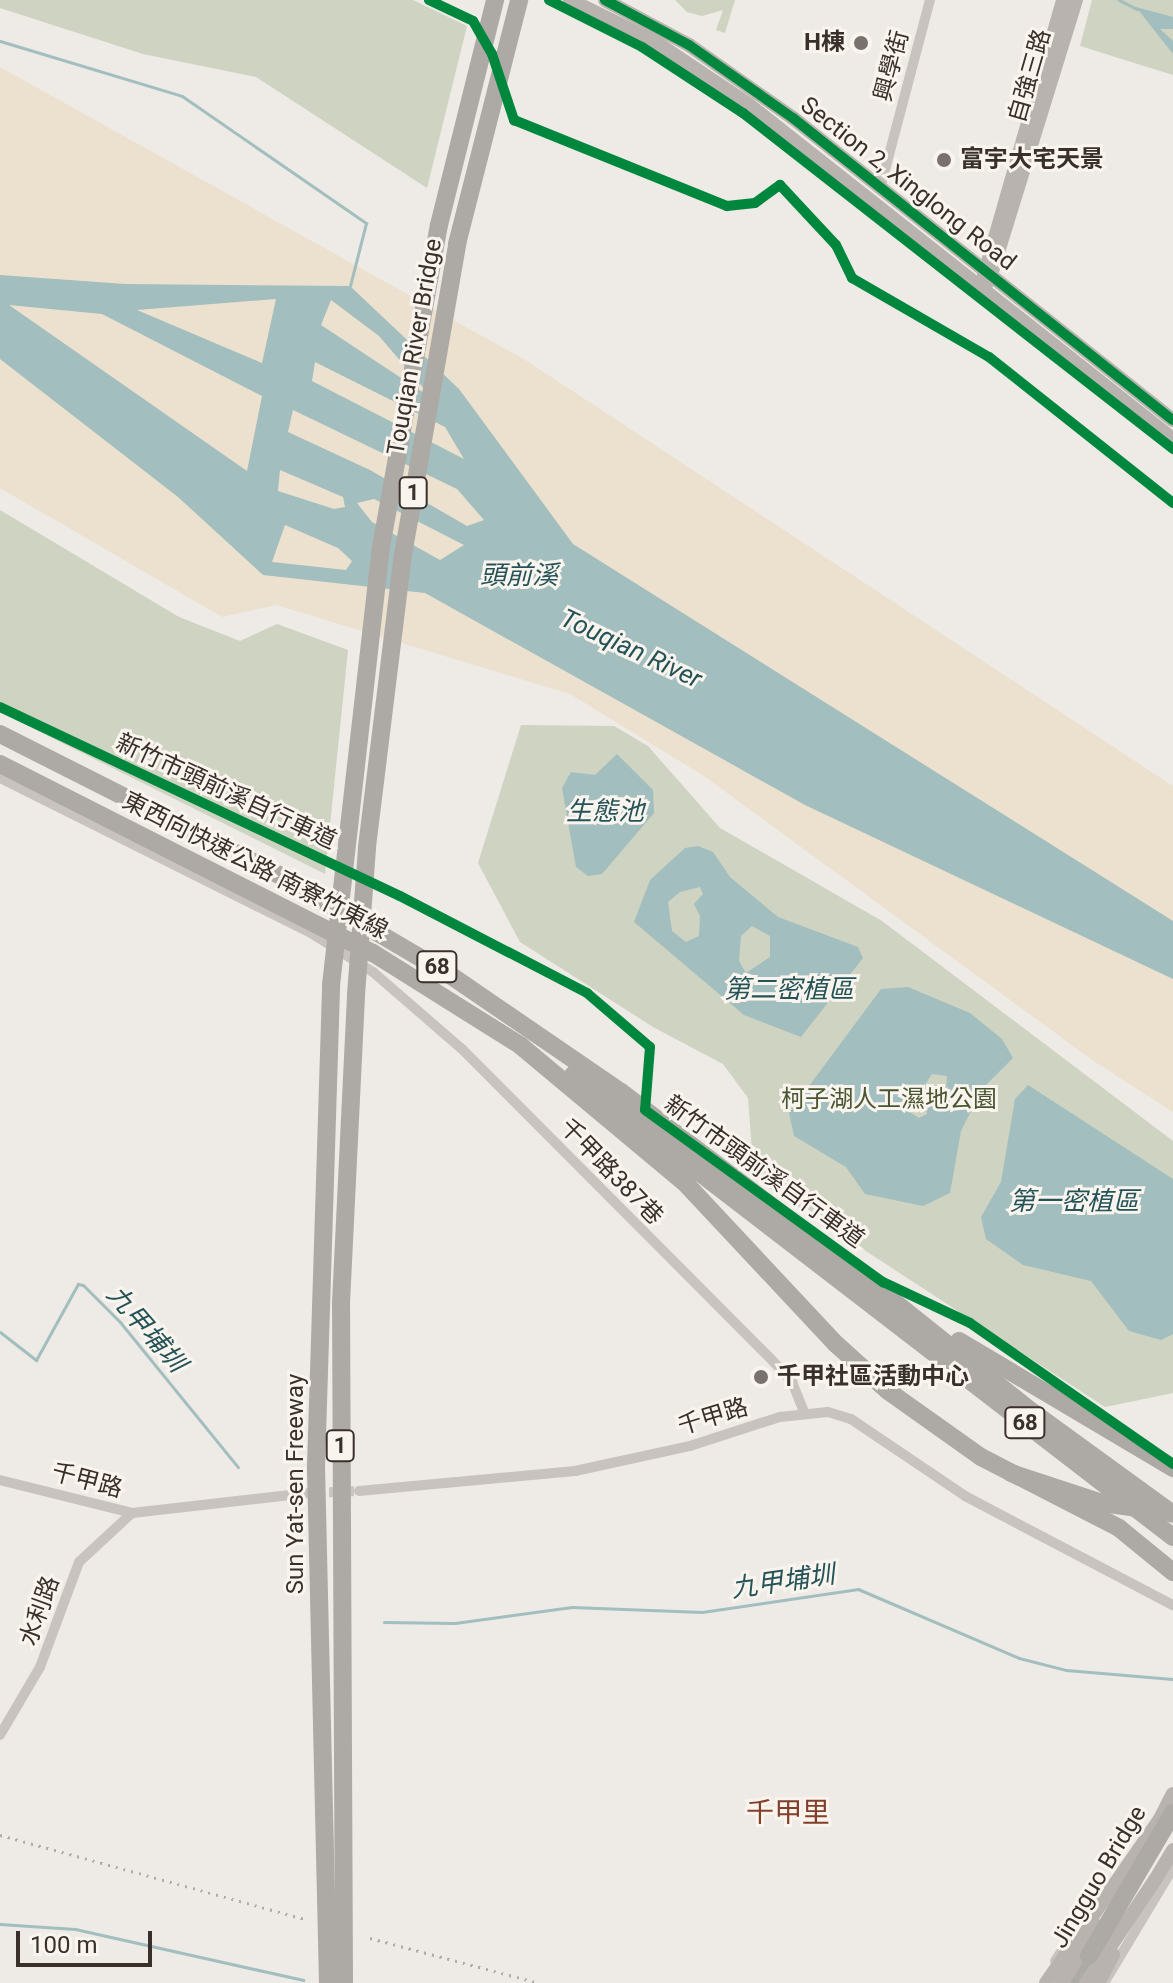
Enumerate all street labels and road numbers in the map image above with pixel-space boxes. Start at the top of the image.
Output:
street label: 自強三路 [1003,26,1057,126]
street label: 興學街 [869,27,915,105]
street label: Section 2, Xinglong Road [795,91,1021,277]
street label: Touqian River Bridge [382,236,448,458]
road number: 1 [397,475,429,511]
street label: 新竹市頭前溪自行車道 [111,728,341,856]
street label: 東西向快速公路 南寮竹東線 [118,786,392,946]
road number: 68 [415,949,459,985]
street label: 新竹市頭前溪自行車道 [658,1090,870,1254]
street label: 千甲路387巷 [553,1113,669,1231]
street label: Sun Yat-sen Freeway [282,1374,310,1594]
street label: 千甲路 [674,1393,752,1441]
road number: 68 [1003,1405,1047,1441]
road number: 1 [324,1428,356,1464]
street label: 千甲路 [48,1458,126,1504]
street label: 水利路 [14,1572,66,1650]
street label: Jingguo Bridge [1045,1801,1153,1953]

